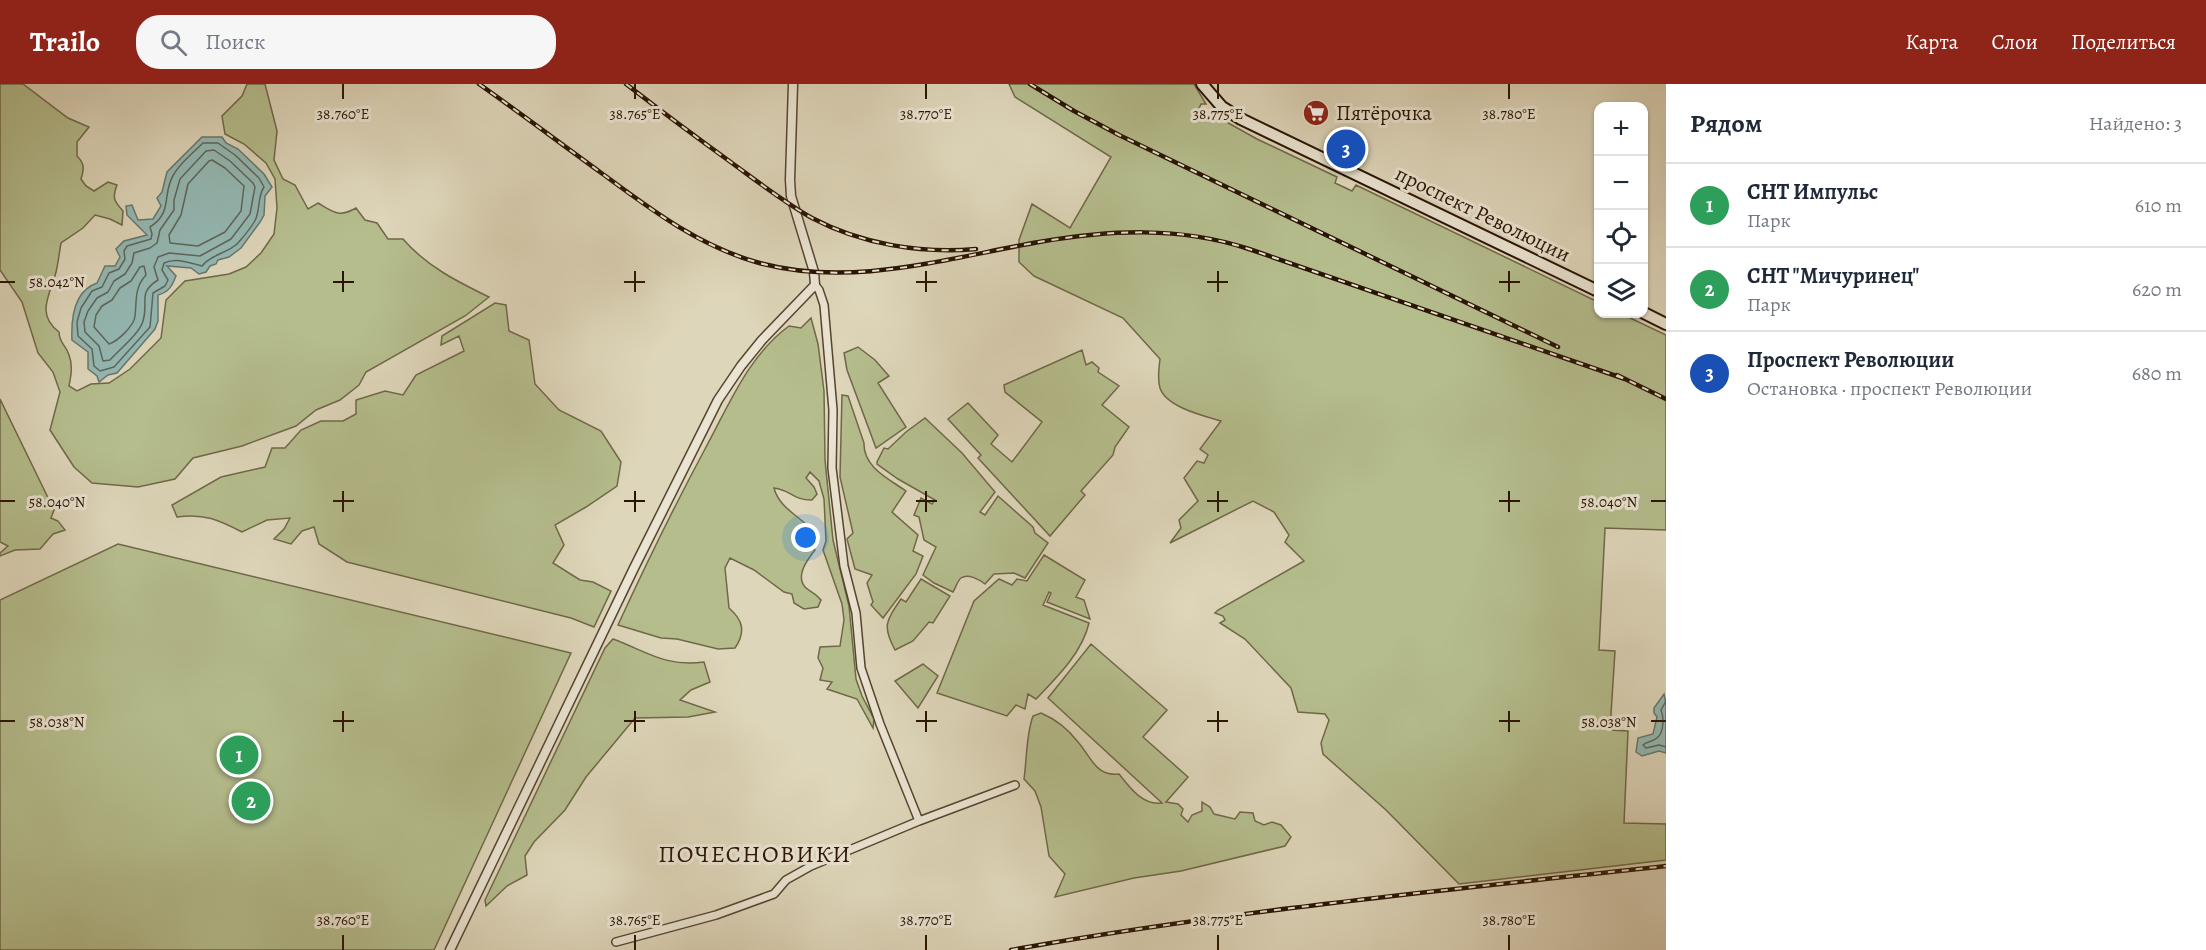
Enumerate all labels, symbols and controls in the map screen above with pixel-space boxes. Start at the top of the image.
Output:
search box [136,15,556,69]
text: Trailo [30,23,100,61]
icon: search [157,26,190,59]
text: Поиск [205,27,265,57]
text: Карта [1905,28,1958,56]
text: Слои [1991,28,2038,56]
text: Поделиться [2071,28,2176,56]
supermarket icon: Пятёрочка [1301,98,1331,128]
place label: Пятёрочка [1336,99,1432,127]
map controls [1594,102,1648,318]
button: + [1594,102,1648,156]
text: 38.760°E [317,104,369,124]
text: 38.765°E [609,104,661,124]
text: 38.770°E [900,104,952,124]
text: 38.775°E [1193,104,1243,124]
text: 38.780°E [1482,104,1536,124]
text: Рядом [1690,106,1762,141]
text: Найдено: 3 [2089,110,2182,137]
pin: 3 [1326,126,1366,172]
button: − [1594,156,1648,210]
street label: проспект Революции [1391,159,1575,269]
text: СНТ Импульс [1747,177,1878,207]
text: 1 [1706,192,1713,219]
text: 610 m [2135,192,2182,219]
text: Парк [1747,207,1791,234]
button: locate [1594,210,1648,264]
text: СНТ "Мичуринец" [1747,261,1919,291]
button: layers [1594,264,1648,318]
text: 58.042°N [29,272,85,292]
text: 2 [1705,276,1714,303]
text: 620 m [2132,276,2182,303]
text: Парк [1747,291,1791,318]
text: Проспект Революции [1747,345,1954,375]
text: 3 [1705,360,1714,387]
text: 680 m [2132,360,2182,387]
text: Остановка · проспект Революции [1747,375,2032,402]
text: 58.040°N [29,492,85,512]
text: 58.040°N [1581,492,1637,512]
your location [791,523,820,552]
text: 58.038°N [29,712,85,732]
text: 58.038°N [1581,712,1637,732]
pin: 1 [220,732,258,778]
pin: 2 [232,778,270,824]
district label: ПОЧЕСНОВИКИ [658,838,852,870]
text: 38.760°E [317,910,369,930]
text: 38.765°E [609,910,661,930]
text: 38.770°E [900,910,952,930]
text: 38.775°E [1193,910,1243,930]
text: 38.780°E [1482,910,1536,930]

